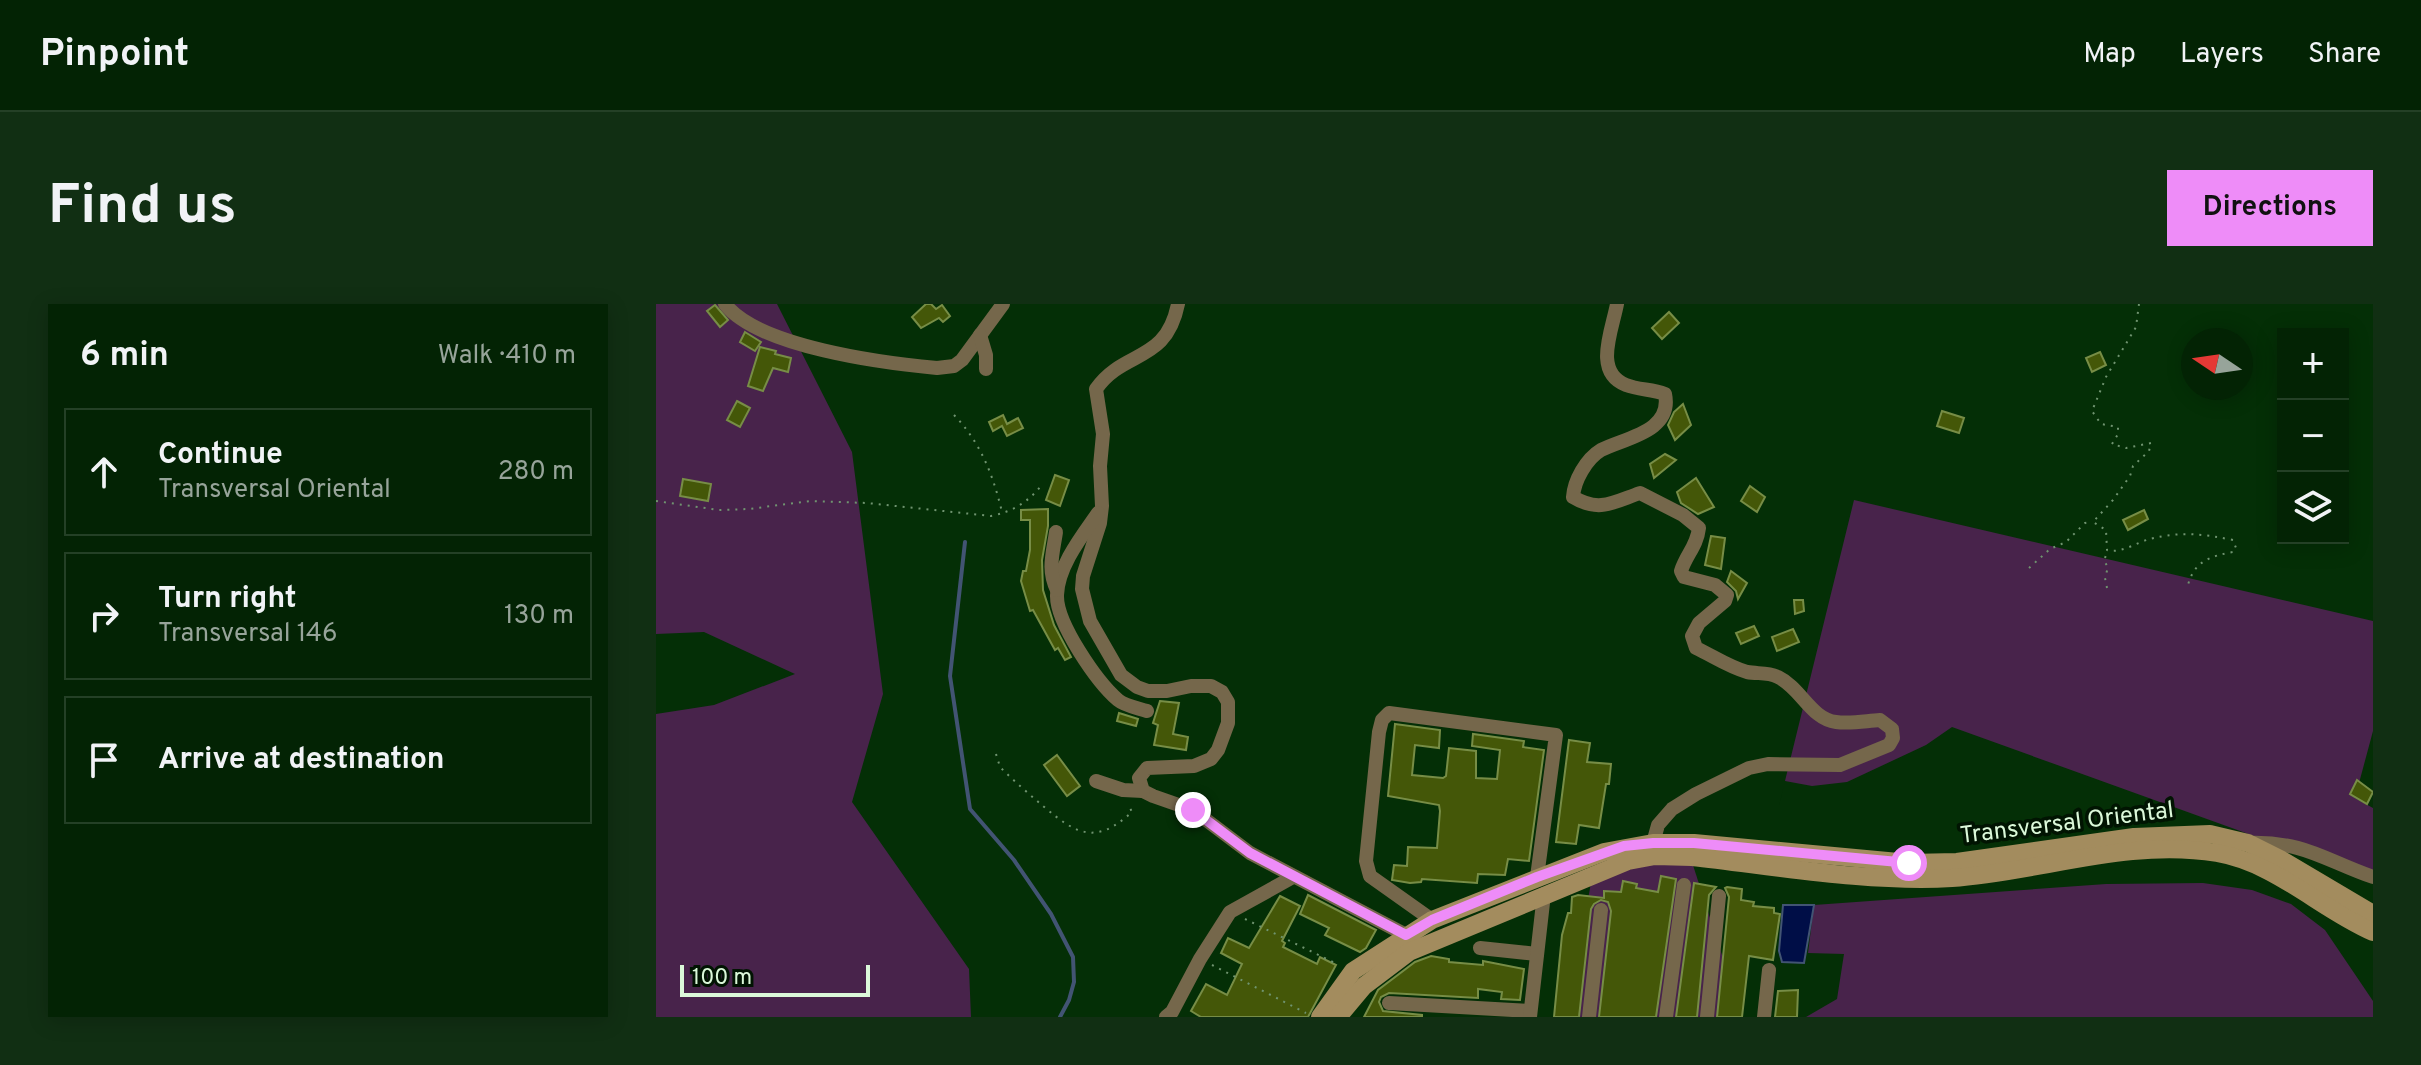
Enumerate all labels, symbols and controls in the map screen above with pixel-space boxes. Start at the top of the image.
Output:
text: Pinpoint [40,31,189,80]
text: Map [2083,37,2136,73]
text: Layers [2180,37,2264,73]
text: Share [2308,37,2381,73]
button: Directions [2167,170,2373,246]
text: Find us [48,173,237,243]
north arrow [2181,328,2253,400]
map controls [2277,328,2349,544]
button: + [2277,328,2349,400]
text: 6 min [80,335,169,378]
text: Walk · 410 m [438,340,576,373]
button: − [2277,400,2349,472]
text: Continue [158,437,283,474]
icon: ahead [82,450,126,494]
text: 280 m [498,456,574,489]
button: layers [2277,472,2349,544]
text: Transversal Oriental [158,474,391,507]
text: Turn right [158,581,296,618]
icon: right [82,594,126,638]
text: 130 m [504,600,574,633]
text: Transversal 146 [158,618,338,651]
icon: arrive [82,738,126,782]
text: Arrive at destination [158,742,444,779]
route end [1175,792,1211,828]
street label: Transversal Oriental [1958,796,2176,852]
route start [1891,845,1927,881]
scale bar [680,961,870,997]
text: 100 m [692,965,752,992]

